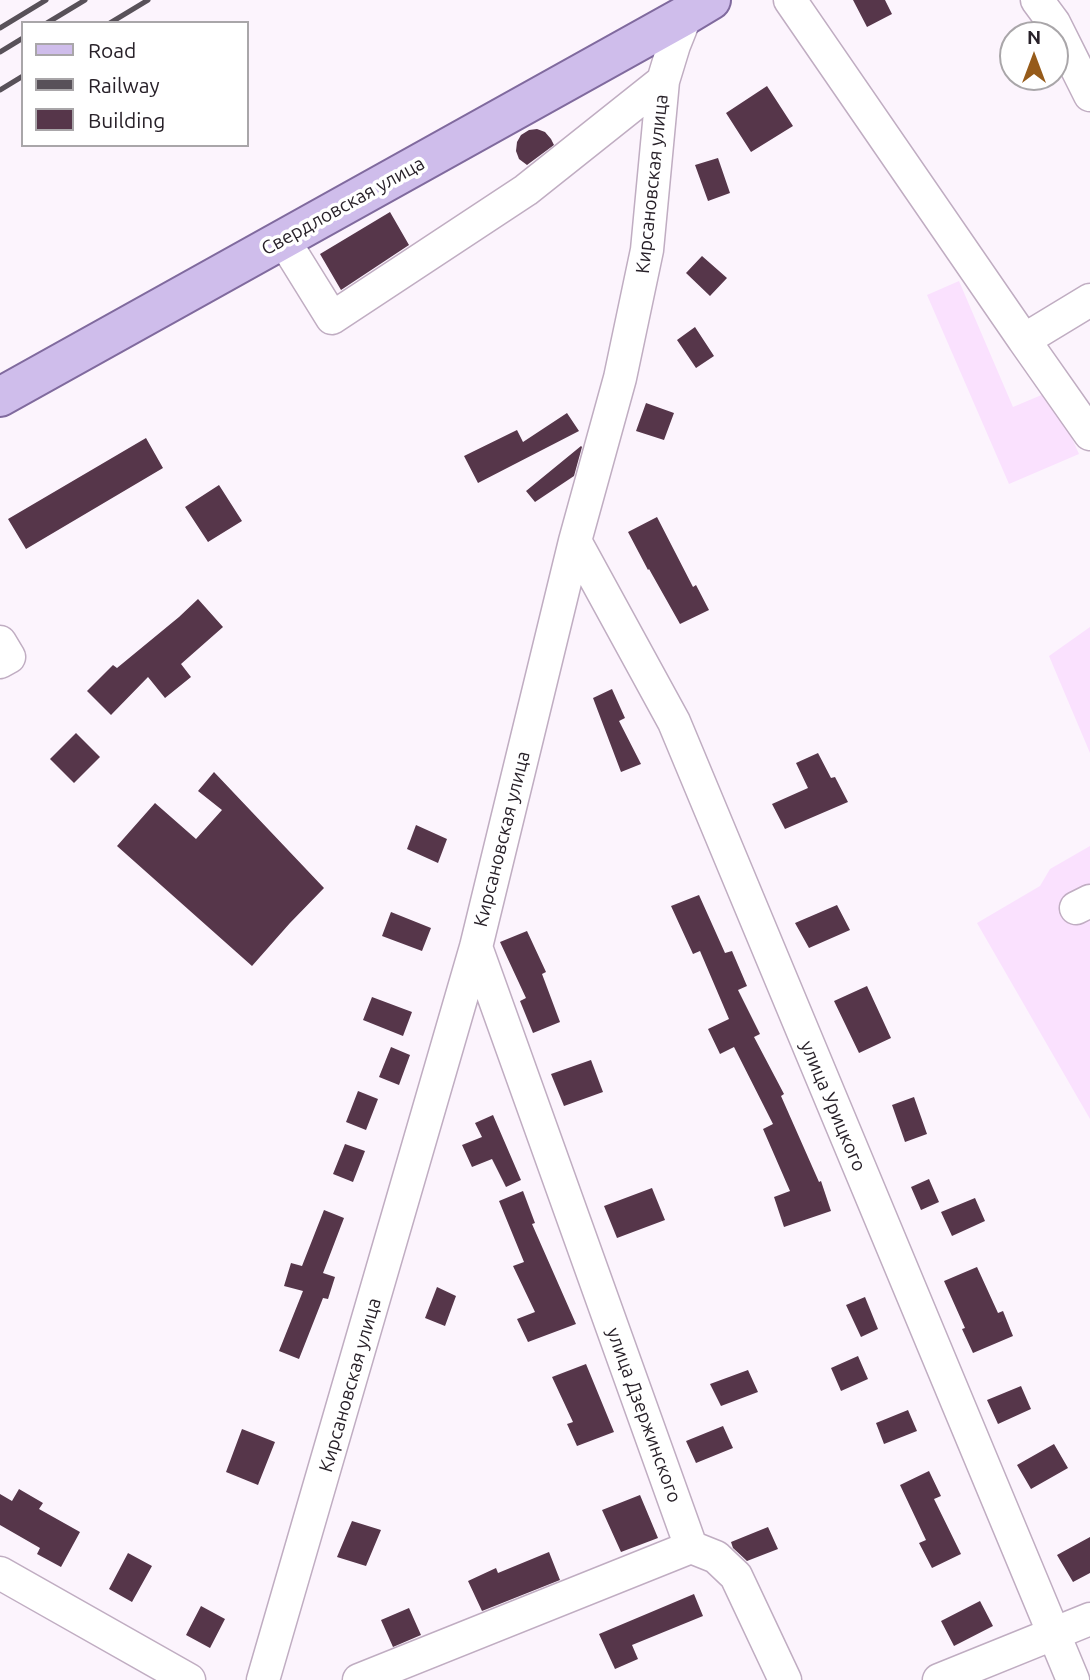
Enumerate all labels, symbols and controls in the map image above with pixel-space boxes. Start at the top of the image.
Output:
legend [21,21,248,147]
north arrow [999,21,1069,91]
text: N [1027,26,1041,48]
text: Road [88,38,136,62]
text: Railway [88,73,160,97]
street label: Кирсановская улица [631,93,673,275]
text: Building [88,108,165,132]
street label: Свердловская улица [257,152,429,260]
street label: Кирсановская улица [469,749,535,929]
street label: улица Урицкого [795,1037,871,1175]
street label: Кирсановская улица [314,1295,386,1475]
street label: улица Дзержинского [602,1324,686,1506]

